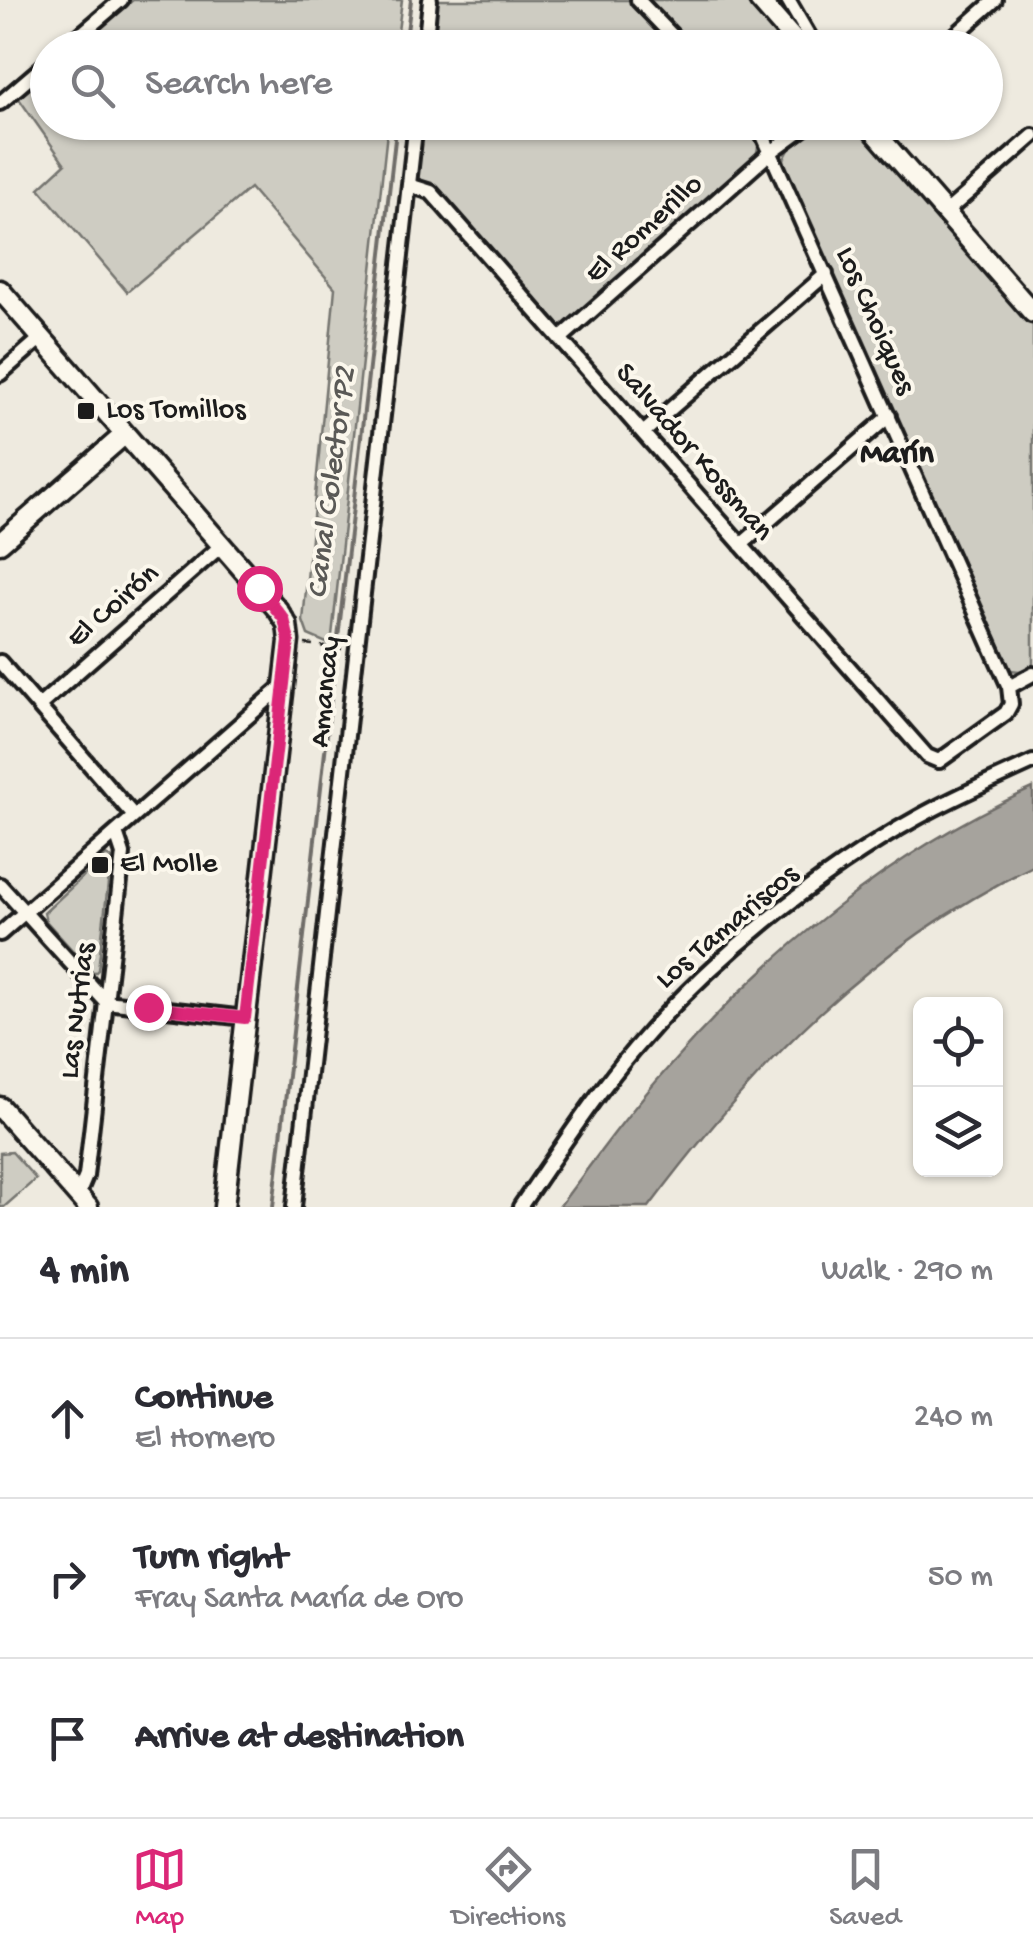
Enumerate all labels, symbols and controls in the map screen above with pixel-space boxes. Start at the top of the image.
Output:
search box [30,30,1003,140]
icon: search [65,58,120,113]
text: Search here [145,63,332,107]
street label: El Romerillo [579,168,711,292]
street label: Los Choiques [826,242,922,401]
street label: Salvador Kossman [606,357,780,549]
water label: Canal Colector P2 [300,364,366,601]
place label: Los Tomillos [106,394,246,429]
marker: Los Tomillos [75,400,97,422]
district label: Marín [860,436,935,474]
street label: El Coirón [61,557,167,657]
route start [237,566,283,612]
street label: Amancay [304,634,350,749]
place label: El Molle [120,848,218,883]
marker: El Molle [89,854,111,876]
street label: Los Tamariscos [649,857,807,998]
street label: Las Nutrias [53,940,105,1081]
route end [126,985,172,1031]
map controls [913,997,1003,1177]
button: locate [913,997,1003,1087]
button: layers [913,1087,1003,1177]
text: 4 min [40,1248,129,1297]
text: Walk · 290 m [821,1253,993,1291]
text: Continue [135,1377,273,1421]
icon: ahead [40,1391,95,1446]
text: 240 m [914,1399,993,1437]
text: El Hornero [135,1421,275,1459]
text: Turn right [135,1537,287,1581]
icon: right [40,1551,95,1606]
text: 50 m [928,1559,993,1597]
text: Fray Santa María de Oro [135,1581,464,1619]
icon: arrive [40,1711,95,1766]
text: Arrive at destination [135,1716,464,1760]
tab: Map [132,1842,187,1935]
tab: Directions [451,1842,565,1935]
tab: Saved [829,1842,901,1935]

